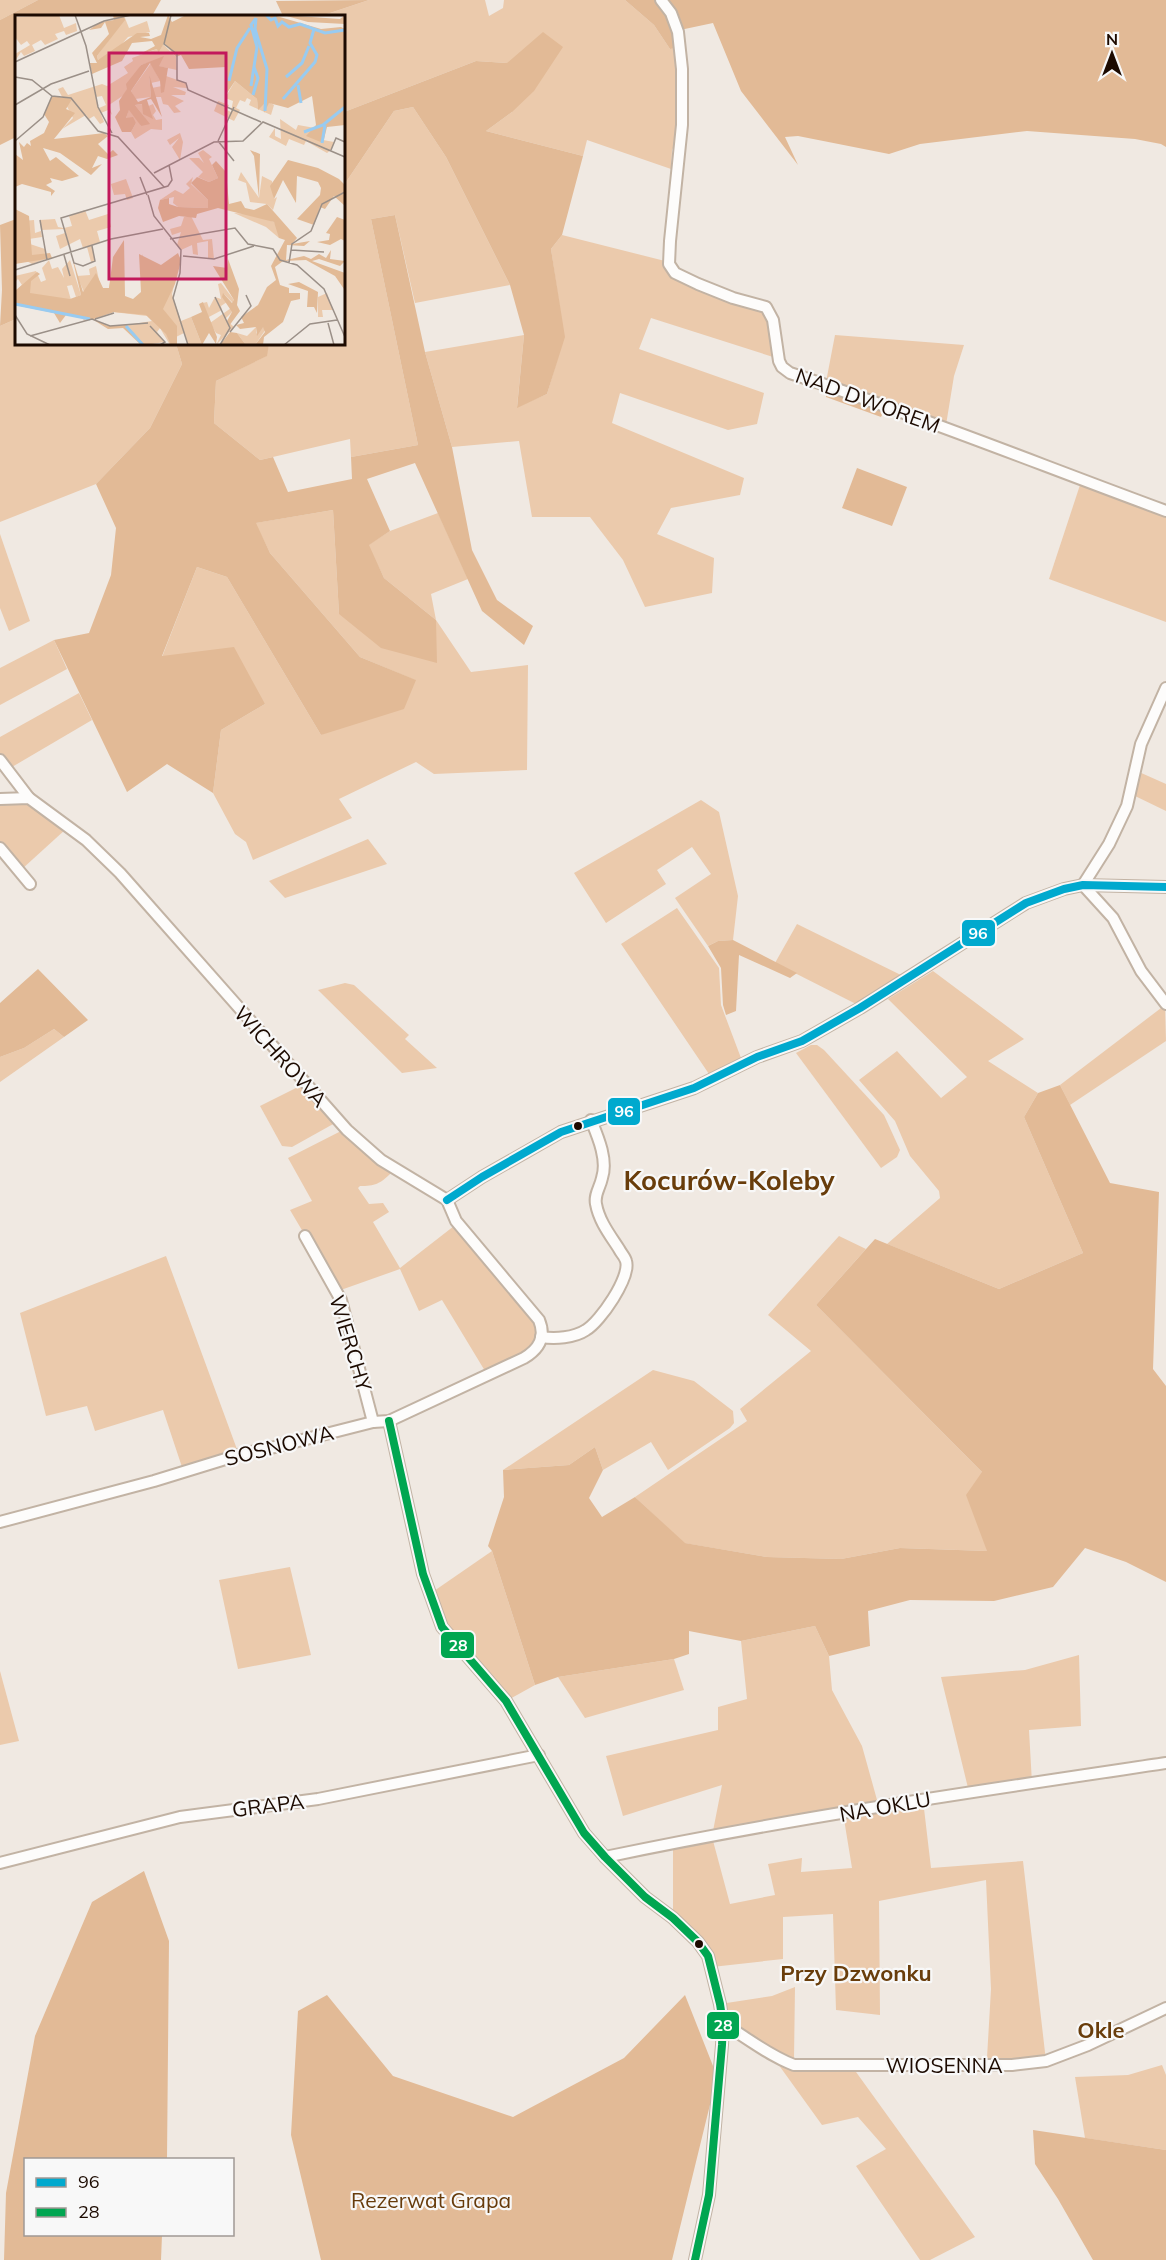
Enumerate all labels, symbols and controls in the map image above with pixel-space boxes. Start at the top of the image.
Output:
inset map [15,15,345,345]
north arrow [1082,24,1142,84]
text: N [1106,29,1118,49]
street label: NAD DWOREM [792,362,944,438]
line badge: 96 [961,919,996,947]
text: 96 [968,923,988,943]
street label: WICHROWA [229,1000,334,1112]
line badge: 96 [607,1097,641,1126]
text: 96 [614,1101,634,1121]
unlabelled marker [572,1120,584,1132]
district label: Kocurów-Koleby [623,1163,835,1197]
street label: WIERCHY [324,1292,378,1394]
street label: SOSNOWA [222,1419,337,1471]
line badge: 28 [440,1631,475,1659]
text: 28 [448,1635,468,1655]
street label: NA OKLU [837,1785,933,1827]
street label: GRAPA [230,1788,306,1822]
unlabelled marker [693,1938,705,1950]
district label: Przy Dzwonku [780,1959,932,1987]
line badge: 28 [706,2011,740,2040]
text: 28 [713,2015,733,2035]
district label: Okle [1077,2016,1125,2044]
street label: WIOSENNA [885,2052,1003,2078]
legend [24,2158,234,2236]
text: 96 [78,2170,100,2193]
park label: Rezerwat Grapa [351,2187,511,2213]
text: 28 [78,2200,100,2223]

